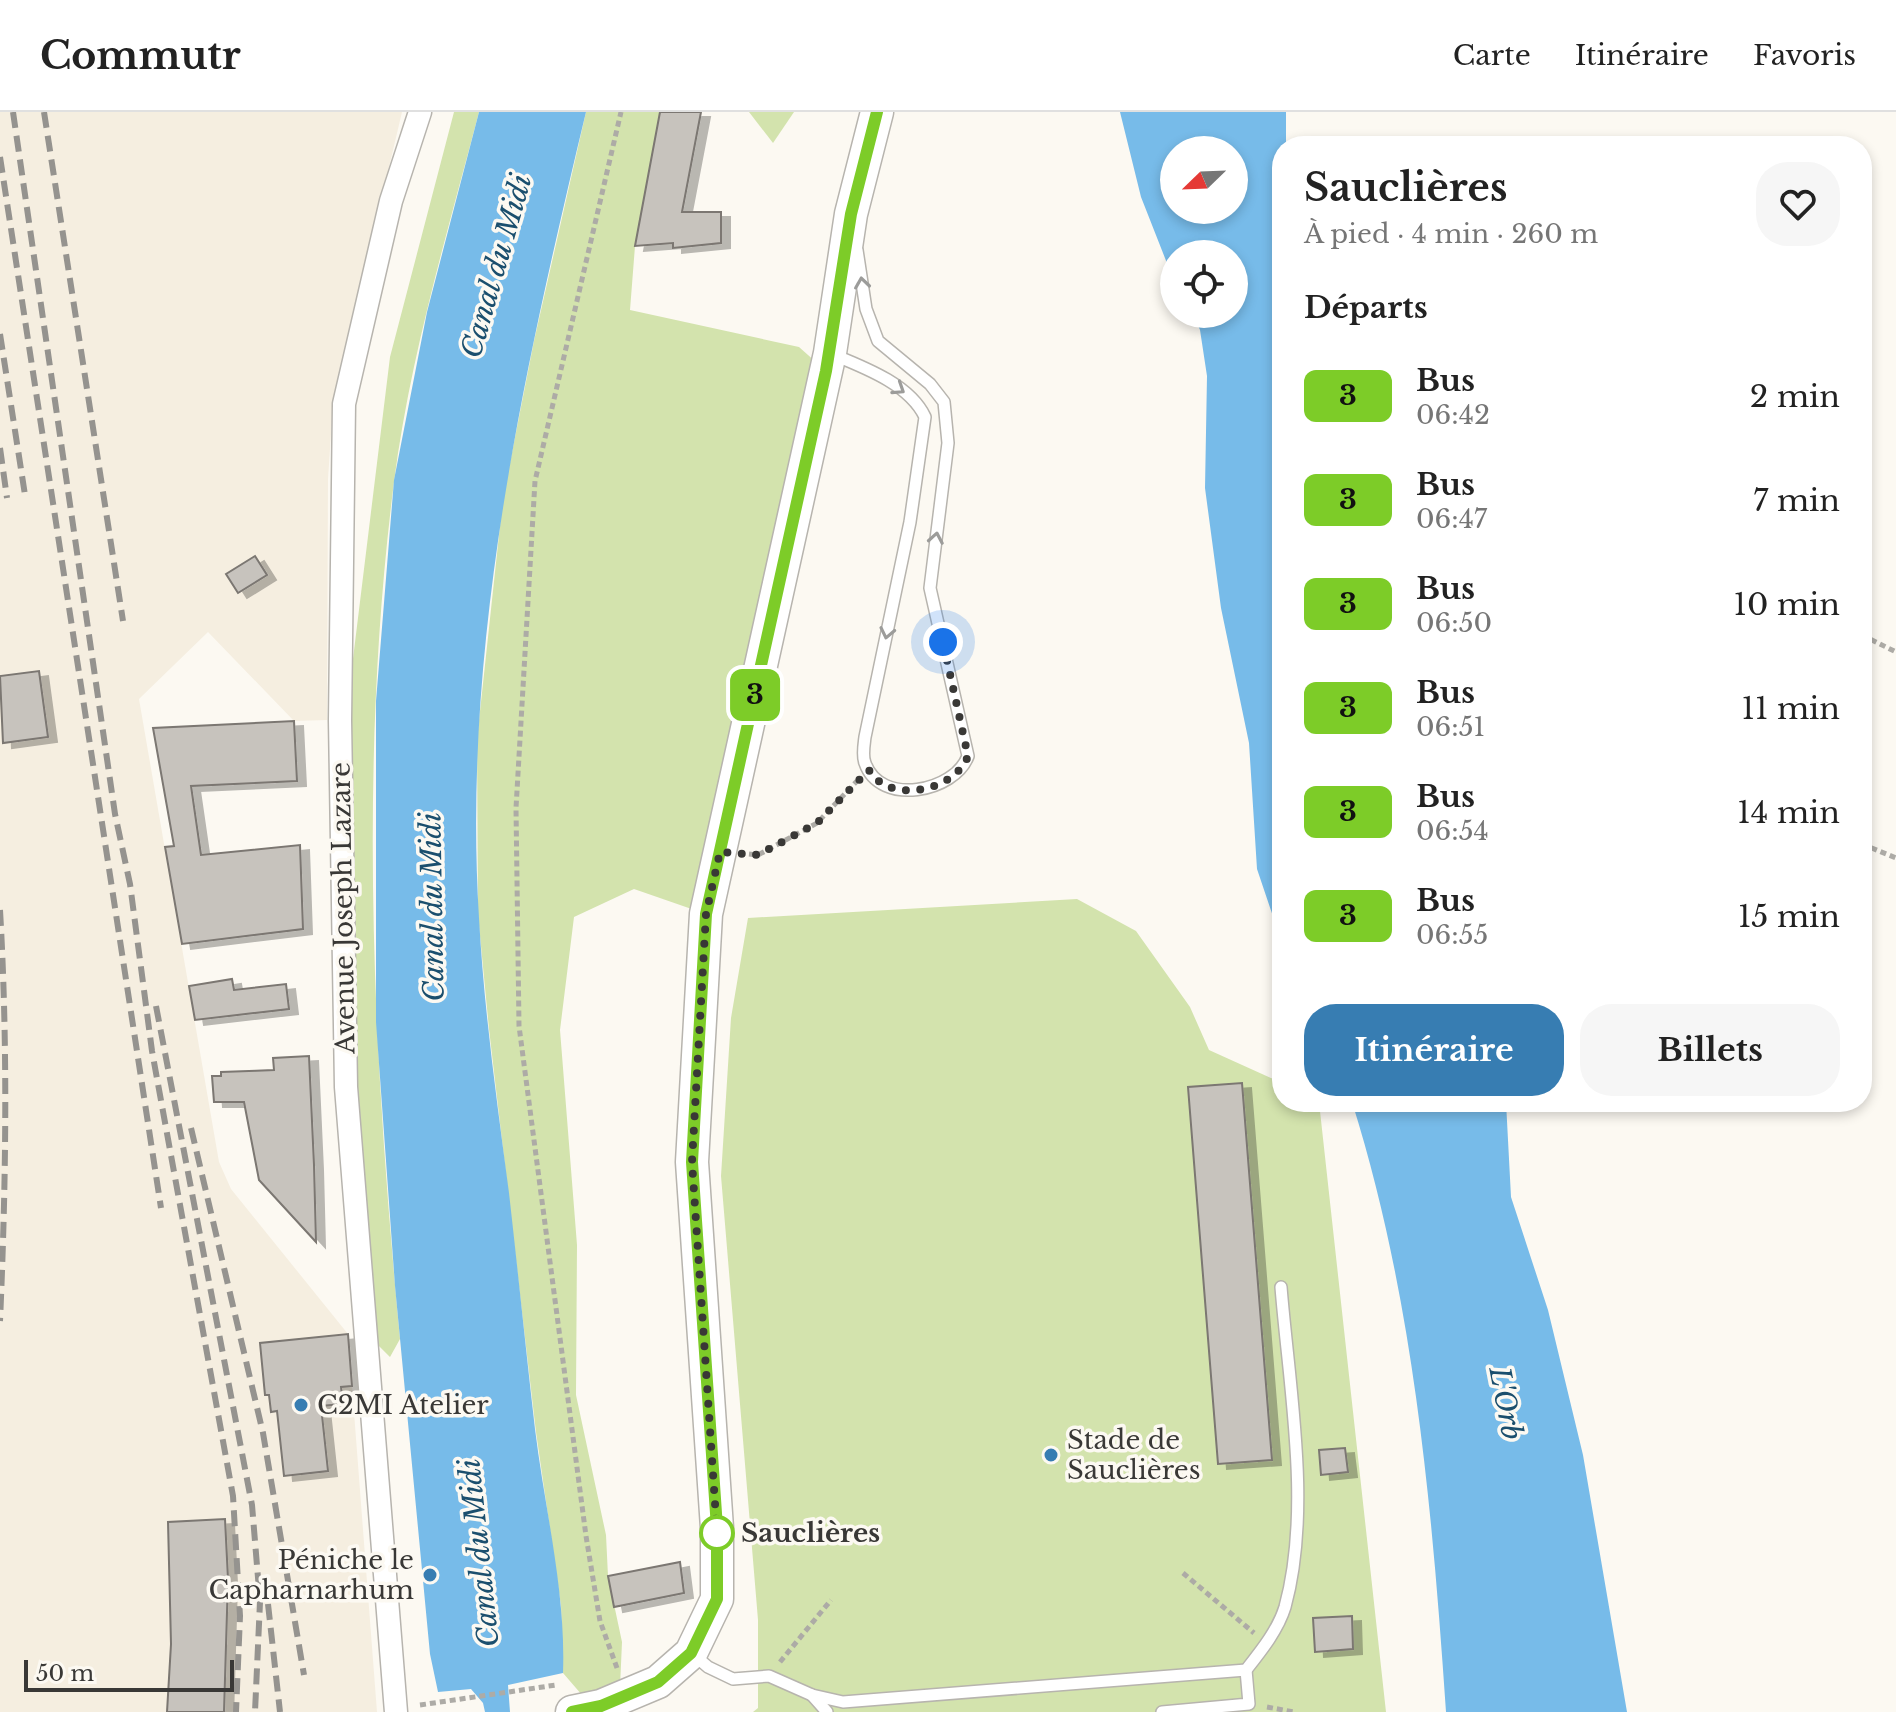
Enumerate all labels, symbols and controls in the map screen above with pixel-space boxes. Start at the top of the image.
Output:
text: Commutr [40,32,241,79]
text: Carte [1453,38,1531,73]
text: Itinéraire [1575,38,1709,73]
text: Favoris [1753,38,1856,73]
north arrow [1160,136,1248,224]
map controls [1160,136,1248,328]
button: heart [1756,162,1840,246]
text: Sauclières [1304,164,1507,211]
water label: Canal du Midi [454,170,540,362]
text: À pied · 4 min · 260 m [1304,218,1598,250]
button: locate [1160,240,1248,328]
one-way arrow [854,276,871,290]
text: Départs [1304,289,1428,326]
text: Bus [1416,362,1475,399]
text: 3 [1339,378,1357,413]
text: 2 min [1750,378,1840,415]
one-way arrow [890,379,904,394]
text: 06:42 [1416,399,1490,431]
text: Bus [1416,466,1475,503]
text: 3 [1339,482,1357,517]
text: 7 min [1753,482,1840,519]
text: 06:47 [1416,503,1487,535]
one-way arrow [926,531,943,545]
text: Bus [1416,570,1475,607]
text: 3 [1339,586,1357,621]
text: 10 min [1734,586,1840,623]
text: 06:50 [1416,607,1492,639]
your location [923,622,963,662]
one-way arrow [879,626,896,639]
line badge: 3 [729,669,781,721]
text: Bus [1416,674,1475,711]
text: 3 [746,677,764,712]
text: 3 [1339,690,1357,725]
text: 11 min [1742,690,1840,727]
text: 06:51 [1416,711,1485,743]
street label: Avenue Joseph Lazare [324,762,362,1055]
text: Bus [1416,778,1475,815]
text: 3 [1339,794,1357,829]
text: 14 min [1737,794,1840,831]
water label: Canal du Midi [413,812,452,1002]
text: 06:54 [1416,815,1489,847]
text: Bus [1416,882,1475,919]
text: 3 [1339,898,1357,933]
text: 15 min [1738,898,1840,935]
text: 06:55 [1416,919,1488,951]
button: Itinéraire [1304,1004,1564,1096]
button: Billets [1580,1004,1840,1096]
water label: L'Orb [1481,1363,1530,1443]
place label: C2MI Atelier [317,1389,489,1421]
marker: C2MI Atelier [292,1396,310,1414]
place label: Stade de Sauclières [1067,1424,1201,1486]
marker: Stade de Sauclières [1042,1446,1060,1464]
water label: Canal du Midi [452,1457,507,1649]
marker: Sauclières [700,1516,734,1550]
place label: Sauclières [741,1517,880,1549]
place label: Péniche le Capharnarhum [208,1544,414,1606]
marker: Péniche le Capharnarhum [421,1566,439,1584]
scale bar [24,1656,234,1692]
text: 50 m [36,1660,94,1687]

